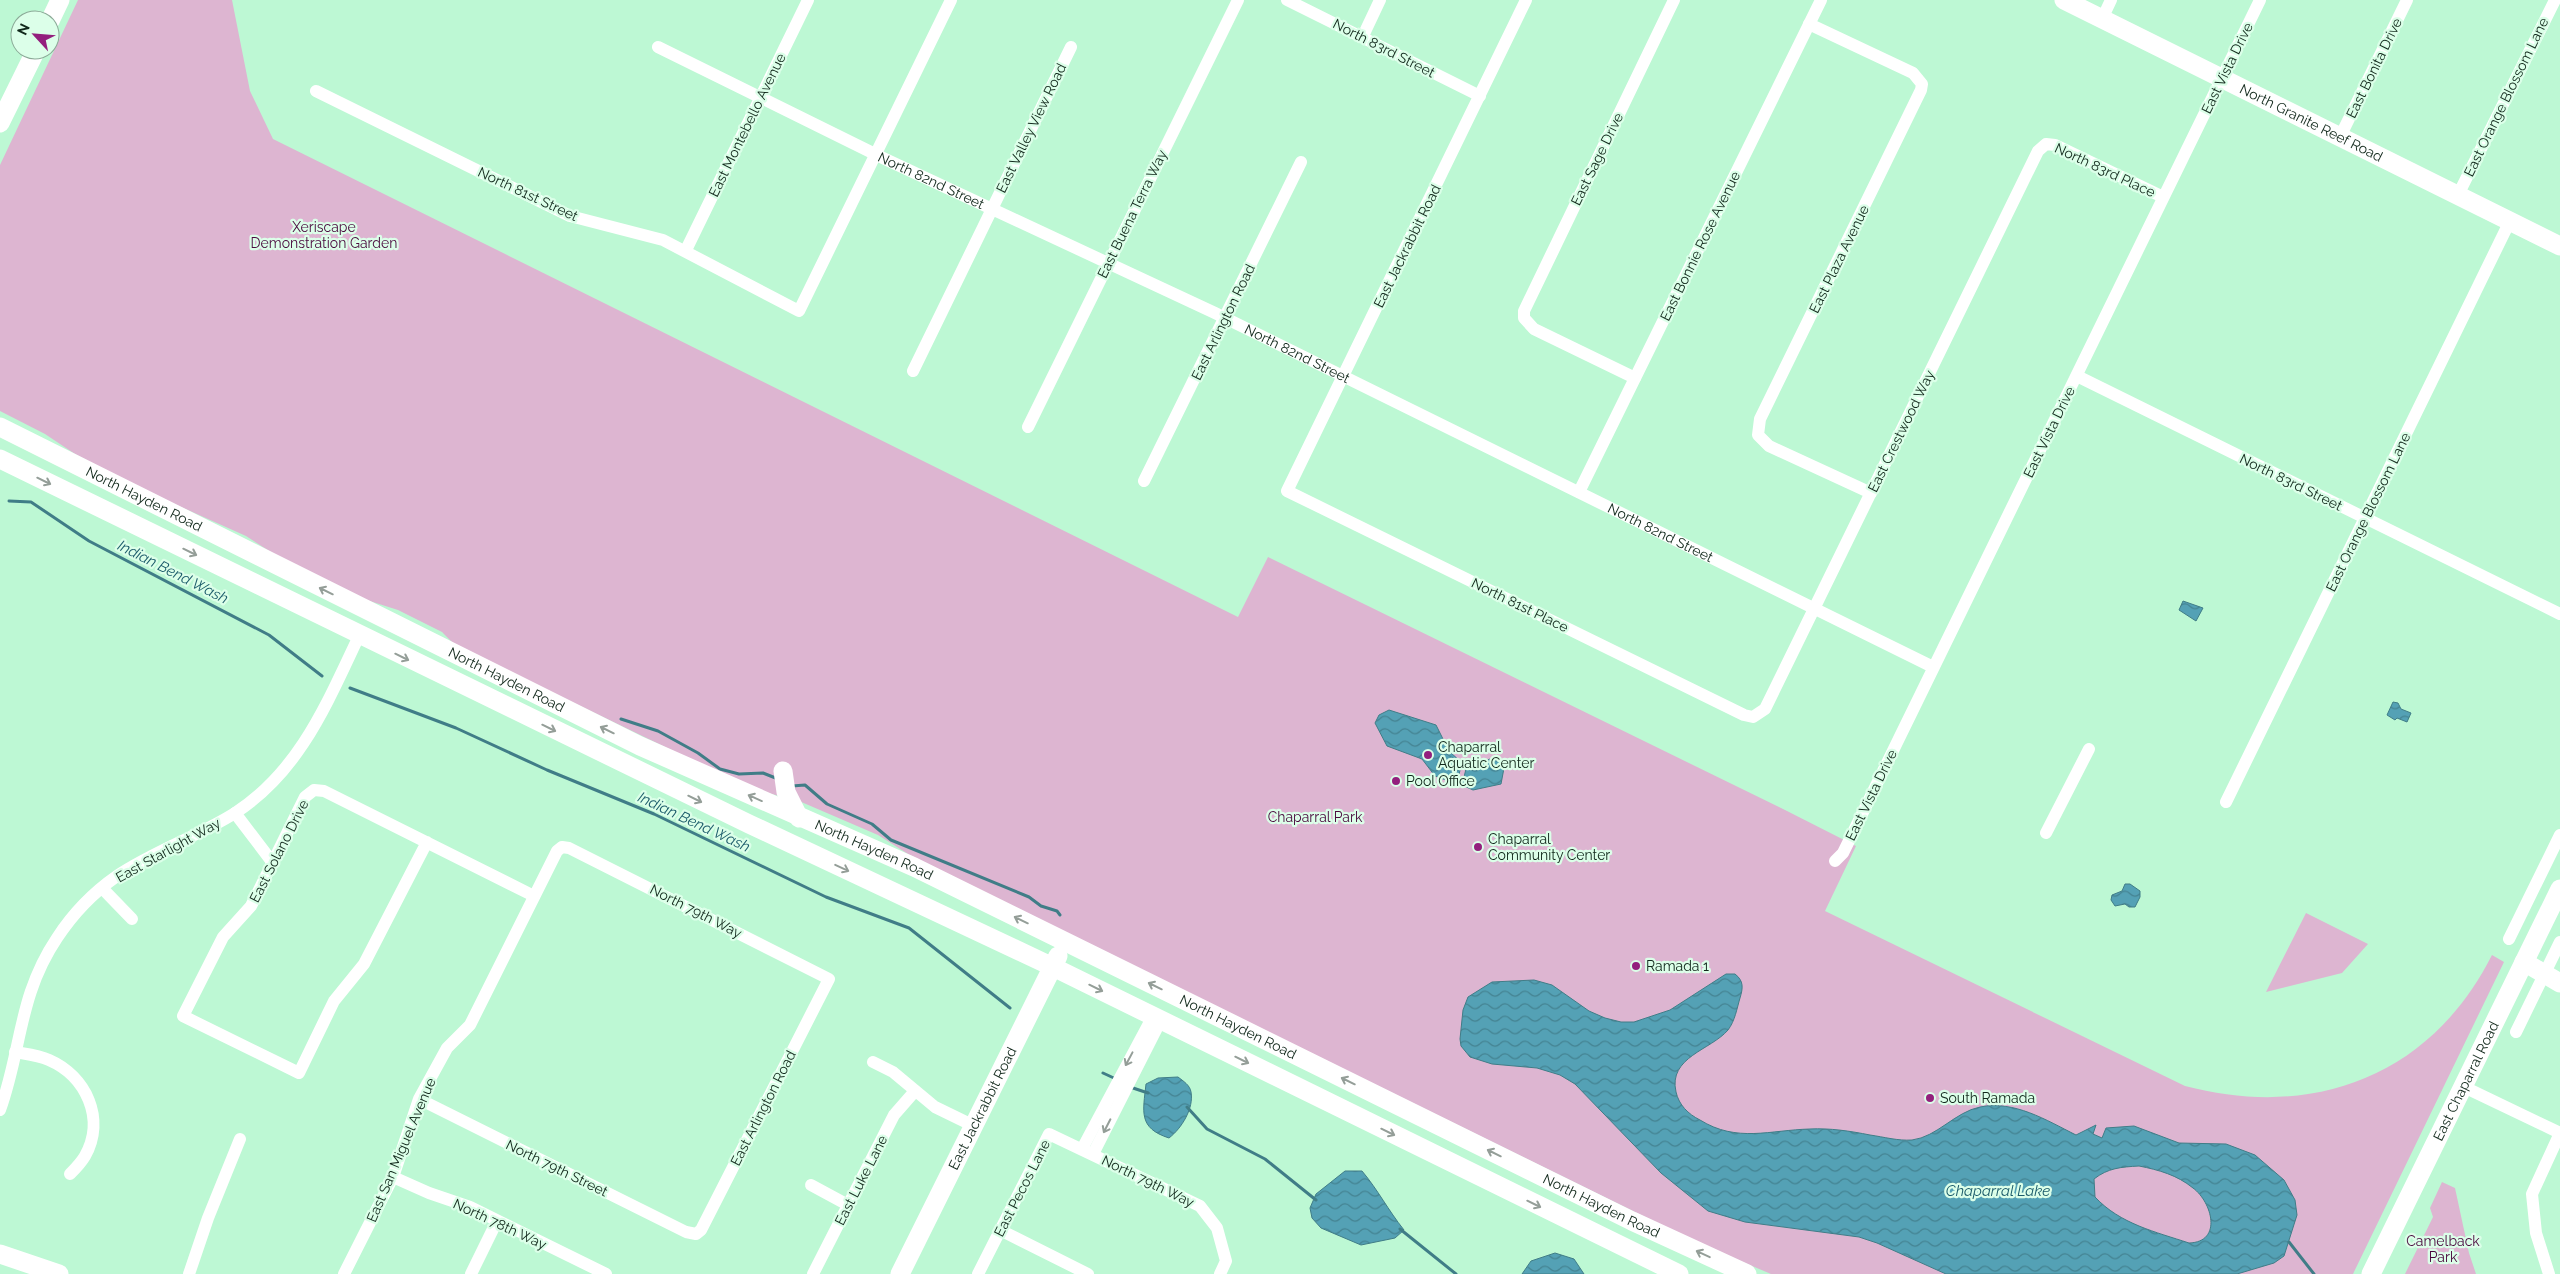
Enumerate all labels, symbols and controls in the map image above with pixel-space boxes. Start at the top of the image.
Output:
north arrow [10,10,60,60]
street label: North 83rd Street [1330,15,1438,81]
street label: East Bonita Drive [2343,15,2405,121]
street label: East Orange Blossom Lane [2461,15,2551,179]
street label: East Vista Drive [2198,20,2256,116]
text: N [14,21,33,38]
street label: East Montebello Avenue [705,51,789,199]
street label: East Valley View Road [993,61,1069,195]
street label: North Granite Reef Road [2237,80,2385,165]
street label: East Sage Drive [1568,110,1626,208]
street label: North 83rd Place [2052,140,2158,200]
street label: East Buena Terra Way [1094,147,1170,281]
street label: North 82nd Street [875,149,987,212]
street label: North 81st Street [475,164,581,224]
street label: East Bonnie Rose Avenue [1657,169,1743,323]
street label: East Jackrabbit Road [1370,182,1444,310]
street label: East Plaza Avenue [1806,202,1872,316]
park label: Xeriscape Demonstration Garden [251,219,397,251]
street label: East Arlington Road [1188,261,1258,383]
street label: North 82nd Street [1242,321,1353,386]
street label: East Crestwood Way [1865,367,1938,495]
street label: East Vista Drive [2020,384,2078,480]
street label: East Orange Blossom Lane [2323,430,2413,594]
street label: North 83rd Street [2237,450,2345,514]
street label: North Hayden Road [83,463,205,534]
one-way arrow [36,477,51,486]
street label: North 82nd Street [1605,500,1716,565]
water label: Indian Bend Wash [115,536,231,608]
one-way arrow [182,547,197,557]
street label: North 81st Place [1469,575,1571,635]
one-way arrow [319,586,334,596]
street label: North Hayden Road [446,644,567,715]
one-way arrow [395,652,410,662]
one-way arrow [541,724,556,733]
one-way arrow [600,725,615,734]
place label: Chaparral Aquatic Center [1438,739,1534,771]
street label: East Vista Drive [1842,747,1900,843]
marker: Chaparral Aquatic Center [1422,749,1434,761]
place label: Pool Office [1406,773,1475,789]
marker: Pool Office [1390,775,1402,787]
water label: Indian Bend Wash [635,788,753,856]
one-way arrow [748,793,763,803]
one-way arrow [687,794,702,804]
street label: East Solano Drive [246,797,312,905]
park label: Chaparral Park [1268,809,1363,825]
street label: East Starlight Way [113,814,223,885]
street label: North Hayden Road [812,816,936,883]
place label: Chaparral Community Center [1488,831,1610,863]
marker: Chaparral Community Center [1472,841,1484,853]
one-way arrow [834,864,849,873]
street label: North 79th Way [647,881,745,941]
one-way arrow [1014,915,1029,924]
place label: Ramada 1 [1646,958,1709,974]
marker: Ramada 1 [1630,960,1642,972]
one-way arrow [1148,981,1163,990]
one-way arrow [1088,984,1103,993]
street label: North Hayden Road [1177,991,1299,1062]
street label: East Chaparral Road [2430,1019,2502,1143]
street label: East Jackrabbit Road [945,1044,1020,1172]
street label: East Arlington Road [727,1048,799,1168]
one-way arrow [1124,1051,1134,1066]
one-way arrow [1234,1056,1249,1065]
street label: East San Miguel Avenue [363,1075,439,1225]
one-way arrow [1341,1076,1356,1085]
place label: South Ramada [1940,1090,2035,1106]
marker: South Ramada [1924,1092,1936,1104]
one-way arrow [1102,1118,1111,1133]
one-way arrow [1380,1128,1395,1137]
street label: East Luke Lane [831,1132,891,1228]
street label: North 79th Street [503,1136,611,1200]
street label: East Pecos Lane [991,1137,1053,1239]
one-way arrow [1486,1147,1501,1157]
street label: North 79th Way [1099,1152,1197,1210]
street label: North Hayden Road [1541,1170,1662,1241]
water label: Chaparral Lake [1946,1182,2050,1200]
street label: North 78th Way [451,1195,550,1253]
one-way arrow [1526,1199,1541,1209]
park label: Camelback Park [2406,1233,2480,1265]
one-way arrow [1696,1249,1711,1258]

